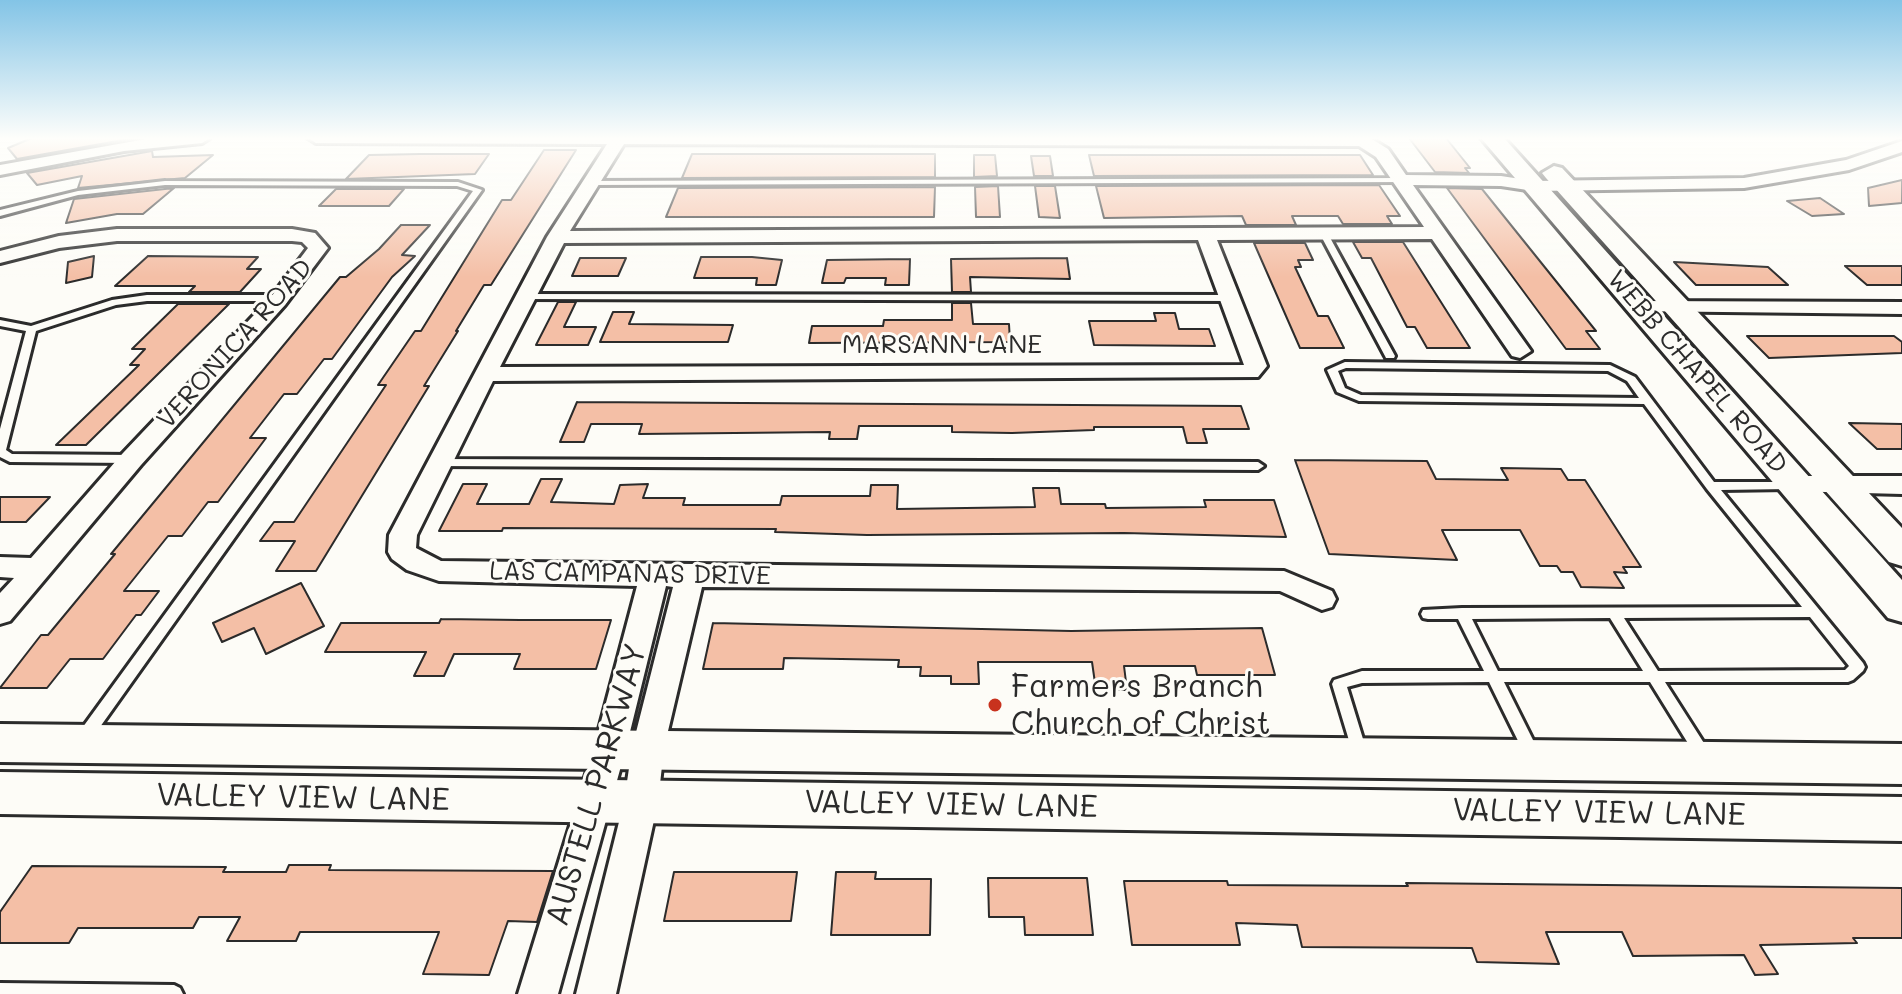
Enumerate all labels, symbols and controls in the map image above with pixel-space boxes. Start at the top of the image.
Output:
street label: VERONICA ROAD [151,253,319,435]
street label: WEBB CHAPEL ROAD [1600,264,1794,480]
street label: MARSANN LANE [842,329,1042,361]
street label: LAS CAMPANAS DRIVE [489,556,771,592]
street label: AUSTELL PARKWAY [538,639,656,931]
place label: Farmers Branch Church of Christ [1011,668,1271,743]
marker: Farmers Branch Church of Christ [986,696,1004,714]
street label: VALLEY VIEW LANE [156,776,450,820]
street label: VALLEY VIEW LANE [804,783,1098,827]
street label: VALLEY VIEW LANE [1452,791,1746,835]

